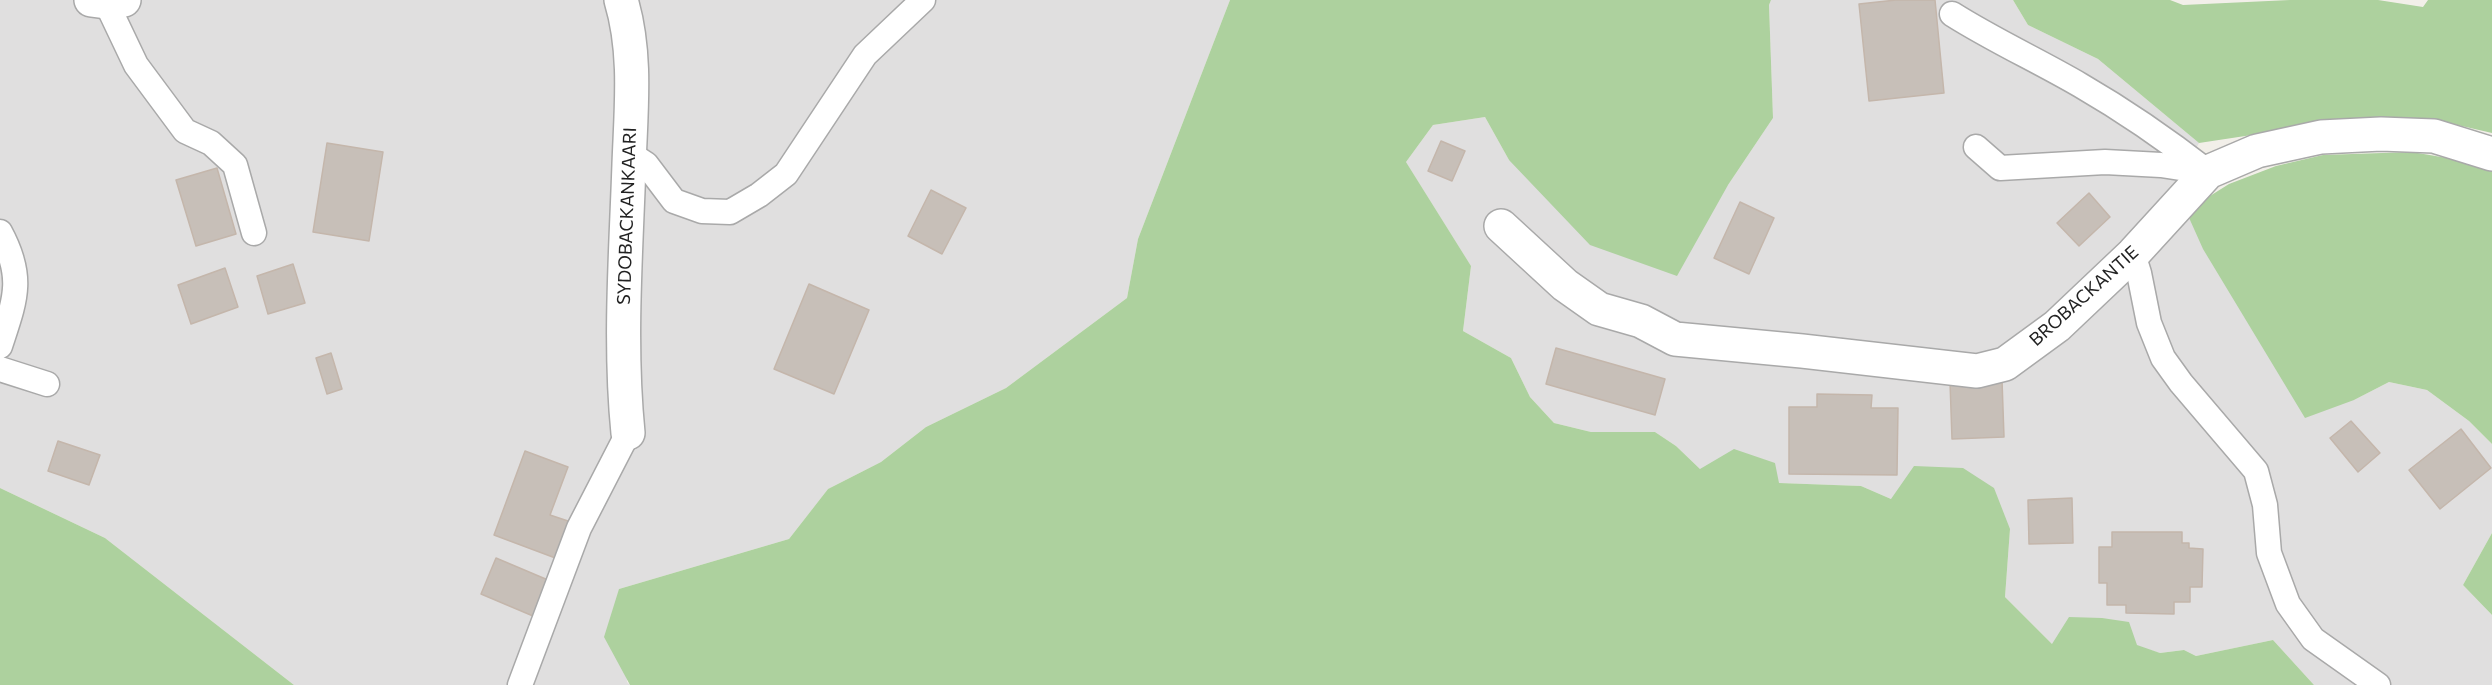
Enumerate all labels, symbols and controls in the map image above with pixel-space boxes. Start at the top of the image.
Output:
street label: SYDOBACKANKAARI [613,127,641,305]
street label: BROBACKANTIE [2025,241,2143,351]

